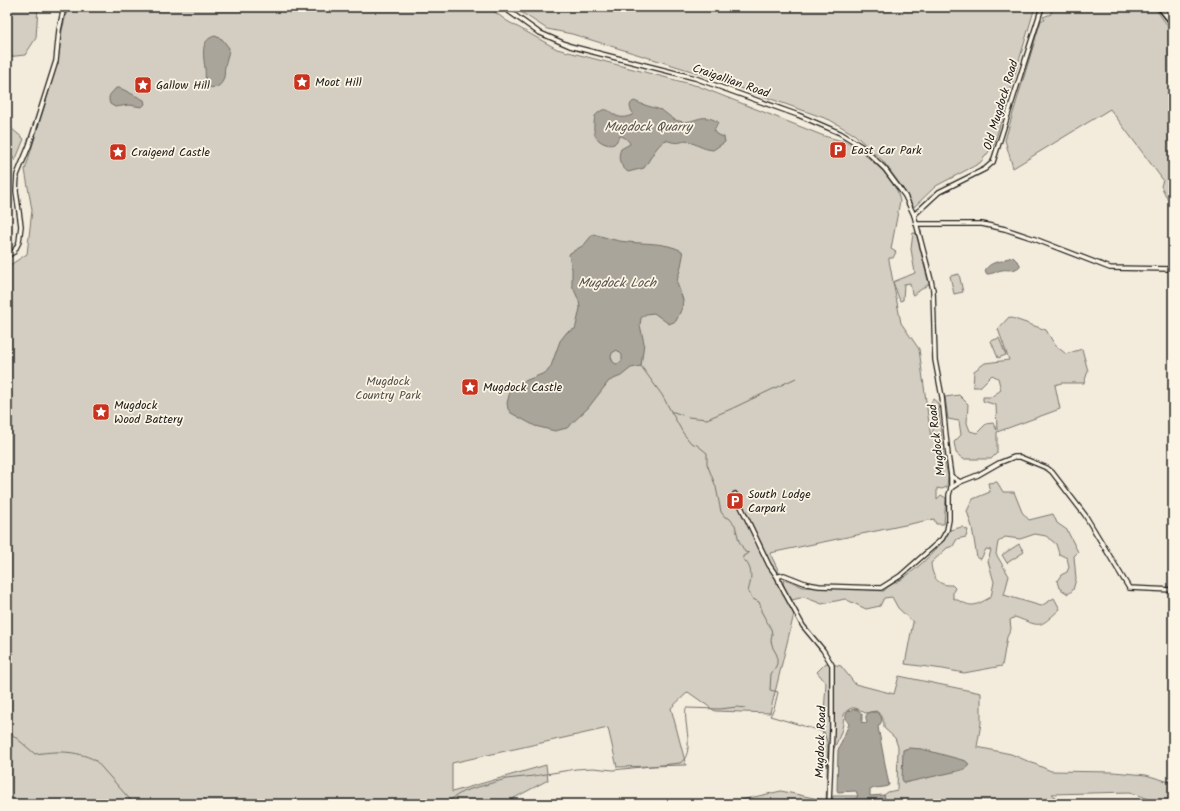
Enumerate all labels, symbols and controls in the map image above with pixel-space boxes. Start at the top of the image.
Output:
street label: Old Mugdock Road [978,57,1024,152]
street label: Craigallian Road [690,59,773,103]
place icon: Moot Hill [292,72,312,92]
place label: Moot Hill [315,73,362,92]
place icon: Gallow Hill [133,75,153,95]
place label: Gallow Hill [156,76,210,95]
water label: Mugdock Quarry [604,117,694,138]
parking icon: East Car Park [828,140,848,160]
place label: East Car Park [851,141,922,160]
place icon: Craigend Castle [108,142,128,162]
place label: Craigend Castle [131,143,210,162]
water label: Mugdock Loch [578,273,657,294]
park label: Mugdock Country Park [355,372,421,405]
place icon: Mugdock Castle [460,377,480,397]
place label: Mugdock Castle [483,378,563,397]
place label: Mugdock Wood Battery [114,396,183,429]
place icon: Mugdock Wood Battery [91,402,111,422]
street label: Mugdock Road [923,402,951,477]
place label: South Lodge Carpark [748,485,811,518]
parking icon: South Lodge Carpark [725,491,745,511]
street label: Mugdock Road [810,705,832,778]

